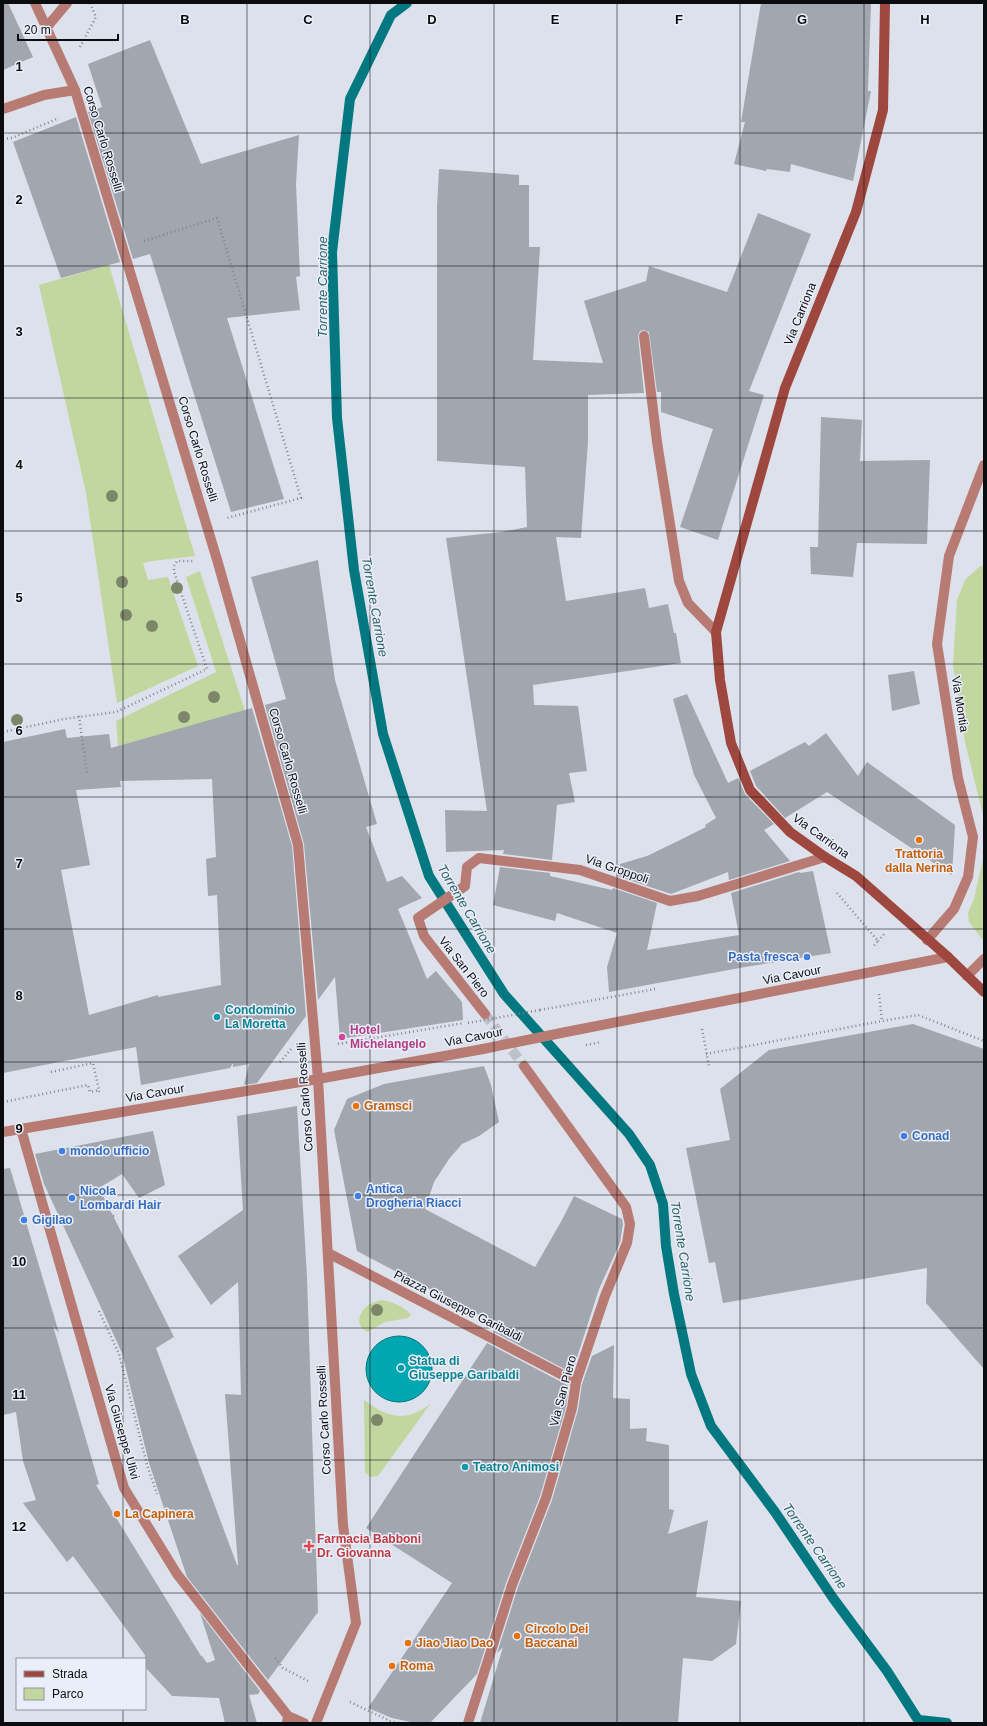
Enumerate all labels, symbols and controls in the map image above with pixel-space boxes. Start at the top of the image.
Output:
text: B [180,12,190,27]
text: C [303,12,313,27]
text: D [427,12,437,27]
text: E [551,12,560,27]
text: F [675,12,683,27]
text: G [797,12,807,27]
text: H [920,12,930,27]
scale bar [18,16,118,42]
text: 20 m [24,23,51,37]
text: 1 [15,59,23,74]
street label: Corso Carlo Rosselli [80,85,126,193]
text: 2 [15,192,23,207]
water label: Torrente Carrione [315,236,330,338]
street label: Via Carriona [781,280,819,347]
text: 3 [15,324,23,339]
street label: Corso Carlo Rosselli [175,395,221,503]
text: 4 [15,457,23,472]
water label: Torrente Carrione [359,556,391,658]
text: 5 [15,590,23,605]
street label: Via Montia [949,675,971,733]
street label: Corso Carlo Rosselli [266,707,310,815]
text: 6 [15,723,23,738]
street label: Via Carriona [790,811,852,861]
marker: Trattoria dalla Nerina [914,835,924,845]
place label: Trattoria dalla Nerina [885,847,953,875]
street label: Via Groppoli [584,852,650,886]
text: 7 [15,856,23,871]
water label: Torrente Carrione [434,862,500,956]
street label: Via San Piero [436,934,492,1000]
place label: Pasta fresca [728,950,799,964]
marker: Pasta fresca [802,952,812,962]
street label: Via Cavour [762,962,822,988]
text: 8 [15,988,23,1003]
place label: Condominio La Moretta [225,1003,295,1031]
marker: Condominio La Moretta [212,1012,222,1022]
place label: Hotel Michelangelo [350,1023,426,1051]
street label: Via Cavour [444,1024,504,1050]
marker: Hotel Michelangelo [337,1032,347,1042]
street label: Corso Carlo Rosselli [294,1042,316,1152]
street label: Via Cavour [125,1081,185,1105]
place label: Gramsci [364,1099,412,1113]
marker: Gramsci [351,1101,361,1111]
text: 9 [15,1121,23,1136]
place label: Conad [912,1129,949,1143]
marker: Conad [899,1131,909,1141]
place label: mondo ufficio [70,1144,149,1158]
marker: mondo ufficio [57,1146,67,1156]
place label: Antica Drogheria Riacci [366,1182,461,1210]
place label: Nicola Lombardi Hair [80,1184,162,1212]
marker: Antica Drogheria Riacci [353,1191,363,1201]
marker: Nicola Lombardi Hair [67,1193,77,1203]
water label: Torrente Carrione [668,1200,698,1302]
place label: Gigilao [32,1213,73,1227]
marker: Gigilao [19,1215,29,1225]
text: 10 [12,1254,26,1269]
street label: Piazza Giuseppe Garibaldi [392,1268,524,1344]
place label: Statua di Giuseppe Garibaldi [409,1354,519,1382]
street label: Via San Piero [547,1354,579,1428]
marker: Statua di Giuseppe Garibaldi [396,1363,406,1373]
street label: Corso Carlo Rosselli [314,1365,334,1475]
street label: Via Giuseppe Ulivi [102,1383,142,1481]
text: 11 [12,1387,26,1402]
place label: Teatro Animosi [473,1460,559,1474]
marker: Teatro Animosi [460,1462,470,1472]
water label: Torrente Carrione [780,1500,850,1592]
place label: La Capinera [125,1507,194,1521]
marker: La Capinera [112,1509,122,1519]
text: 12 [12,1519,26,1534]
place label: Farmacia Babboni Dr. Giovanna [317,1532,421,1560]
marker: Farmacia Babboni Dr. Giovanna [304,1541,314,1551]
place label: Circolo Dei Baccanai [525,1622,588,1650]
marker: Circolo Dei Baccanai [512,1631,522,1641]
place label: Jiao Jiao Dao [416,1636,493,1650]
marker: Jiao Jiao Dao [403,1638,413,1648]
legend [16,1658,146,1710]
place label: Roma [400,1659,434,1673]
marker: Roma [387,1661,397,1671]
text: Strada [52,1667,88,1681]
text: Parco [52,1687,84,1701]

